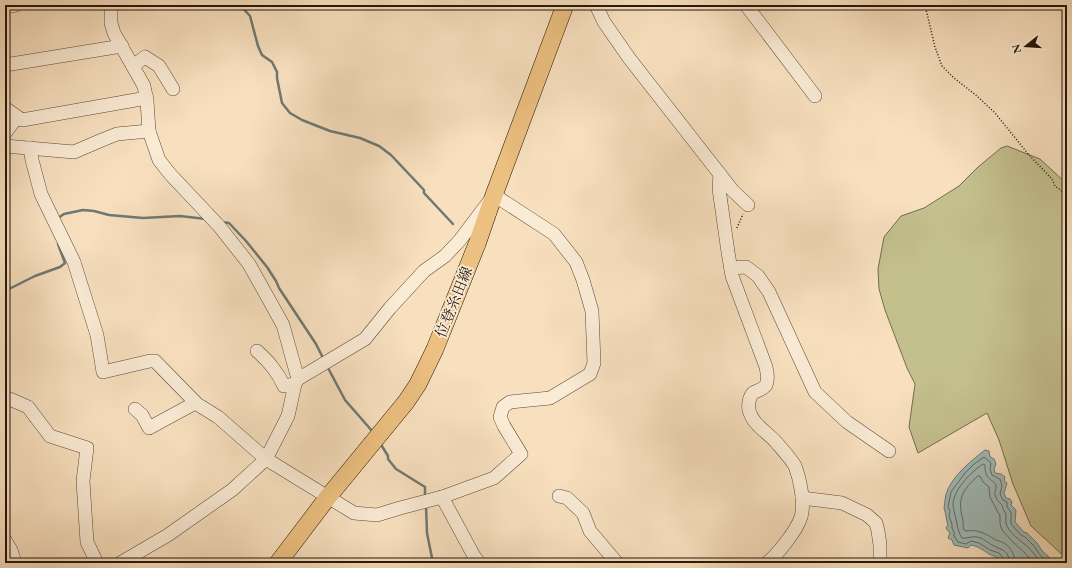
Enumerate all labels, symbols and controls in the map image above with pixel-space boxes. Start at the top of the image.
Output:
north arrow [1006,26,1046,66]
text: N [1008,43,1024,55]
street label: 位登糸田線 [431,263,476,340]

